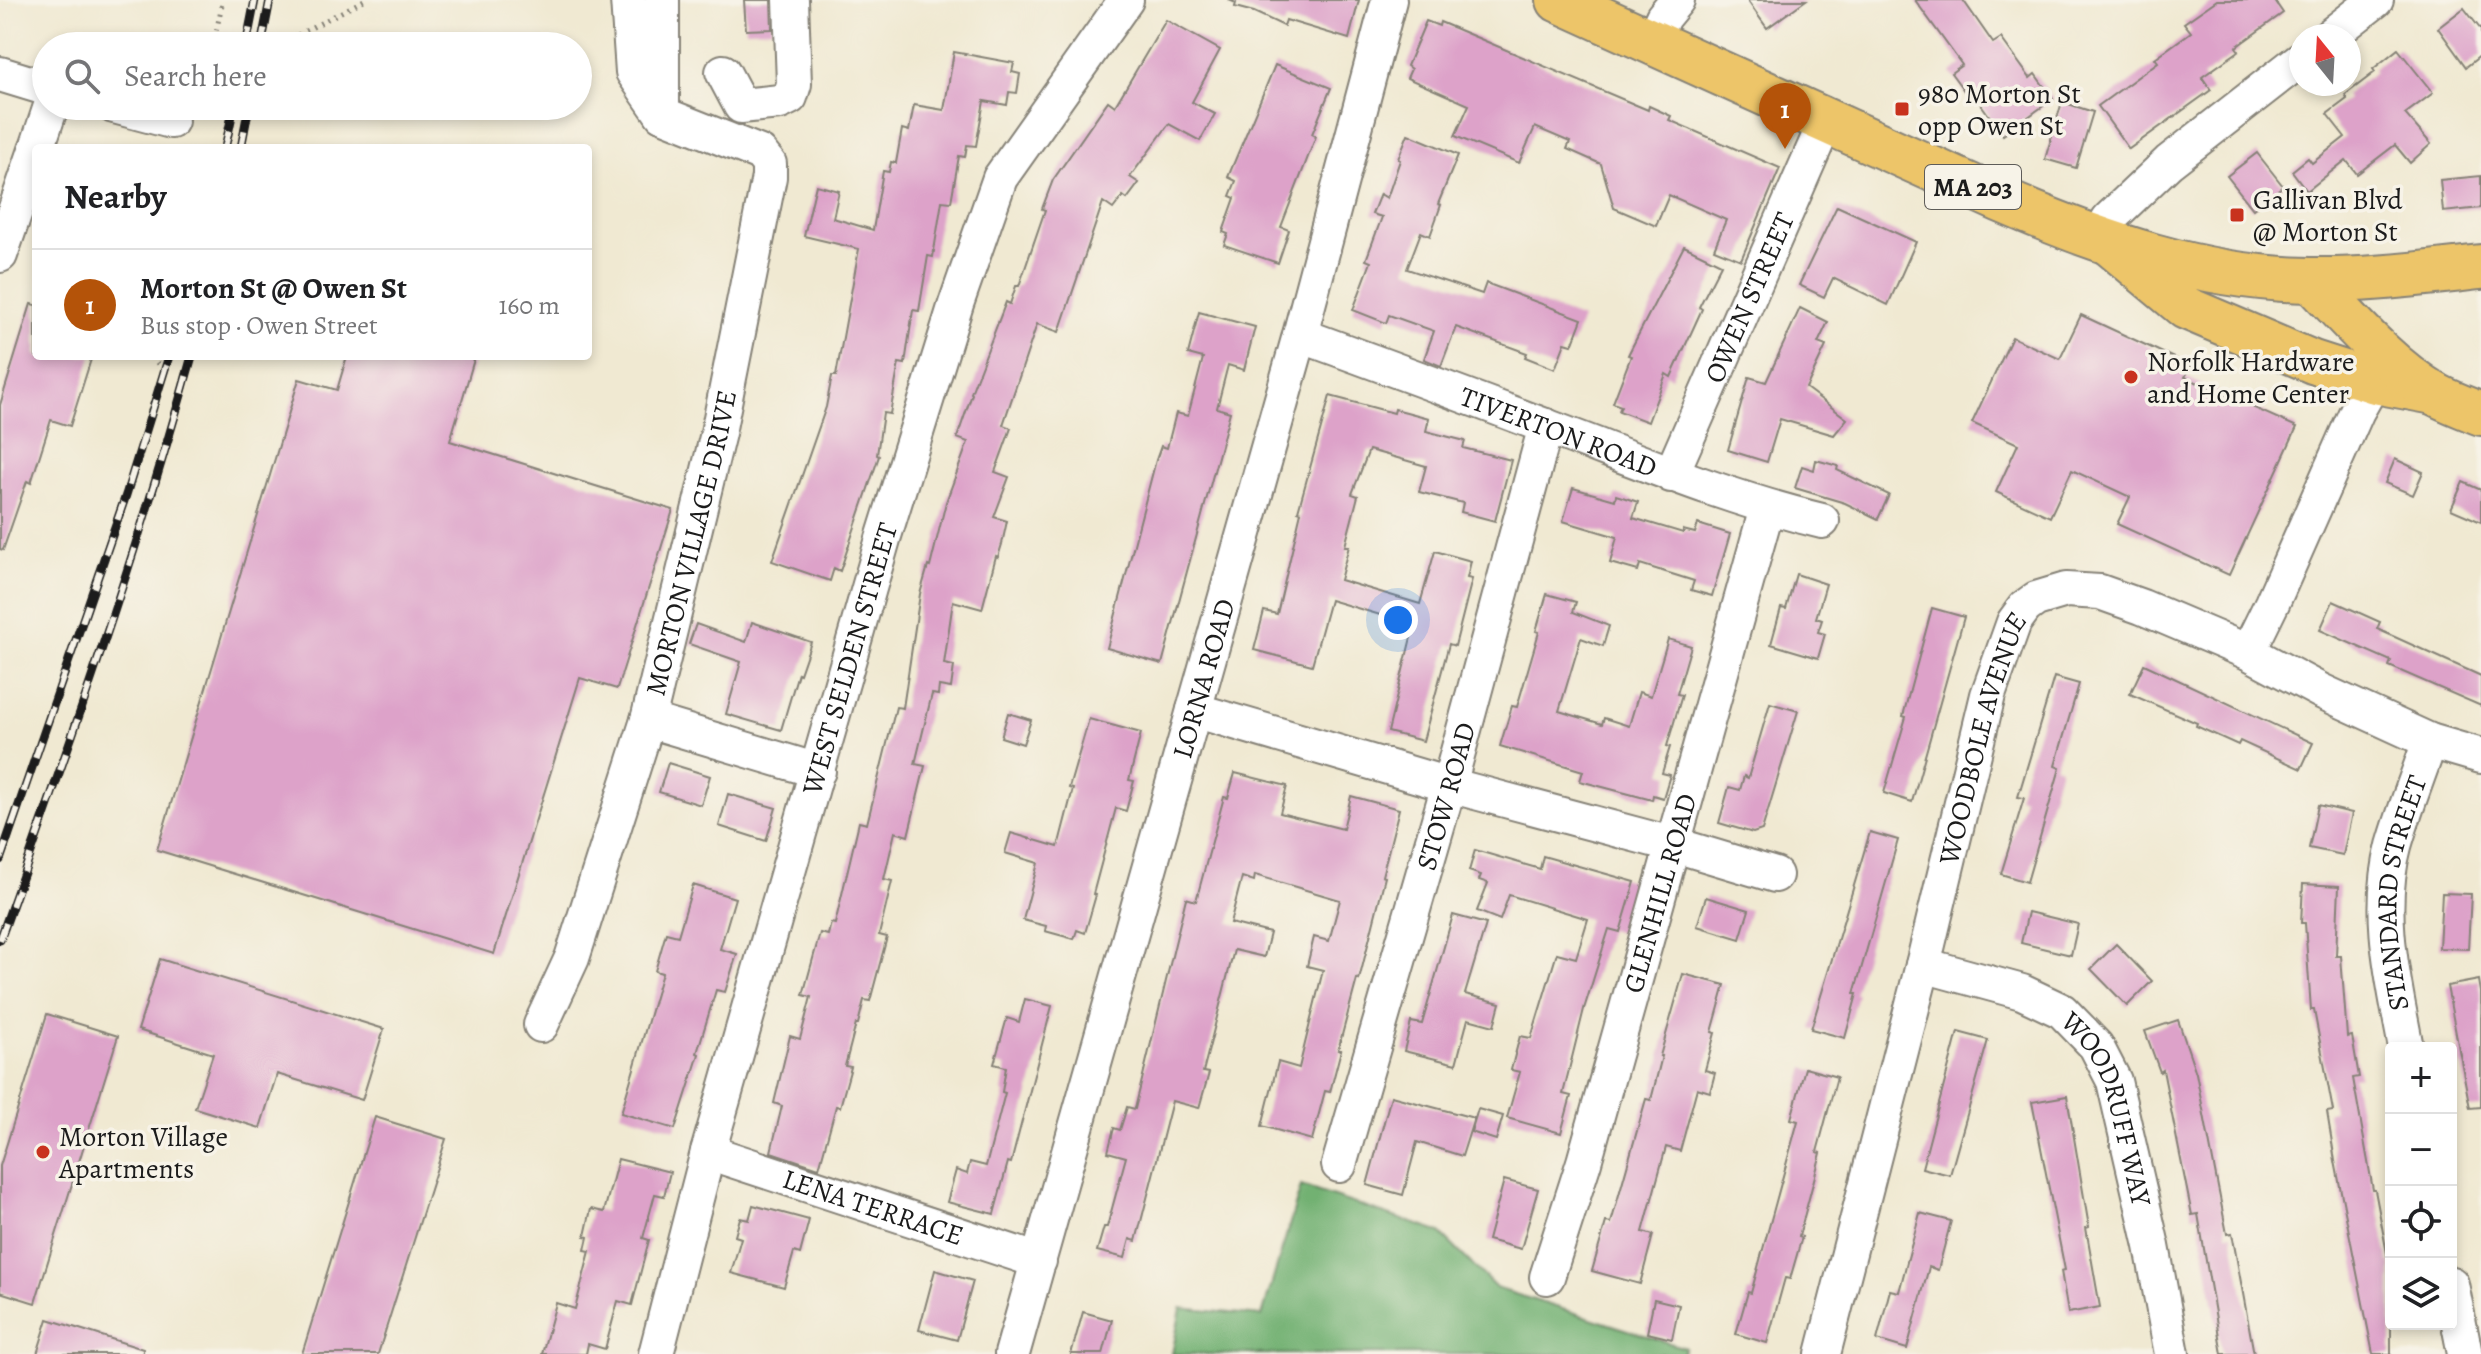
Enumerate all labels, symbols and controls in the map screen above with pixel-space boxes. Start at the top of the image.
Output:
north arrow [2289,24,2361,96]
search box [32,32,592,120]
icon: search [60,54,104,98]
text: Search here [124,56,267,96]
place label: 980 Morton St opp Owen St [1918,75,2081,145]
pin: 1 [1759,83,1811,149]
marker: 980 Morton St opp Owen St [1893,100,1911,118]
road number: MA 203 [1925,165,2021,209]
text: Nearby [64,173,167,220]
place label: Gallivan Blvd @ Morton St [2253,181,2404,251]
street label: OWEN STREET [1696,206,1804,389]
marker: Gallivan Blvd @ Morton St [2228,206,2246,224]
text: Morton St @ Owen St [140,268,407,308]
text: 1 [85,288,95,323]
text: 160 m [498,288,560,323]
text: Bus stop · Owen Street [140,308,377,343]
place label: Norfolk Hardware and Home Center [2147,343,2355,413]
marker: Norfolk Hardware and Home Center [2122,368,2140,386]
street label: TIVERTON ROAD [1454,378,1662,487]
street label: MORTON VILLAGE DRIVE [637,387,746,700]
street label: WEST SELDEN STREET [793,518,907,800]
street label: LORNA ROAD [1163,594,1245,763]
your location [1378,600,1418,640]
street label: WOODBOLE AVENUE [1930,604,2036,869]
street label: STOW ROAD [1407,718,1485,875]
street label: STANDARD STREET [2368,770,2436,1014]
street label: GLENHILL ROAD [1614,789,1706,998]
street label: WOODRUFF WAY [2052,1003,2160,1211]
map controls [2385,1042,2457,1330]
button: + [2385,1042,2457,1114]
button: − [2385,1114,2457,1186]
place label: Morton Village Apartments [58,1118,228,1188]
marker: Morton Village Apartments [34,1143,52,1161]
street label: LENA TERRACE [778,1160,968,1255]
button: locate [2385,1186,2457,1258]
button: layers [2385,1258,2457,1330]

